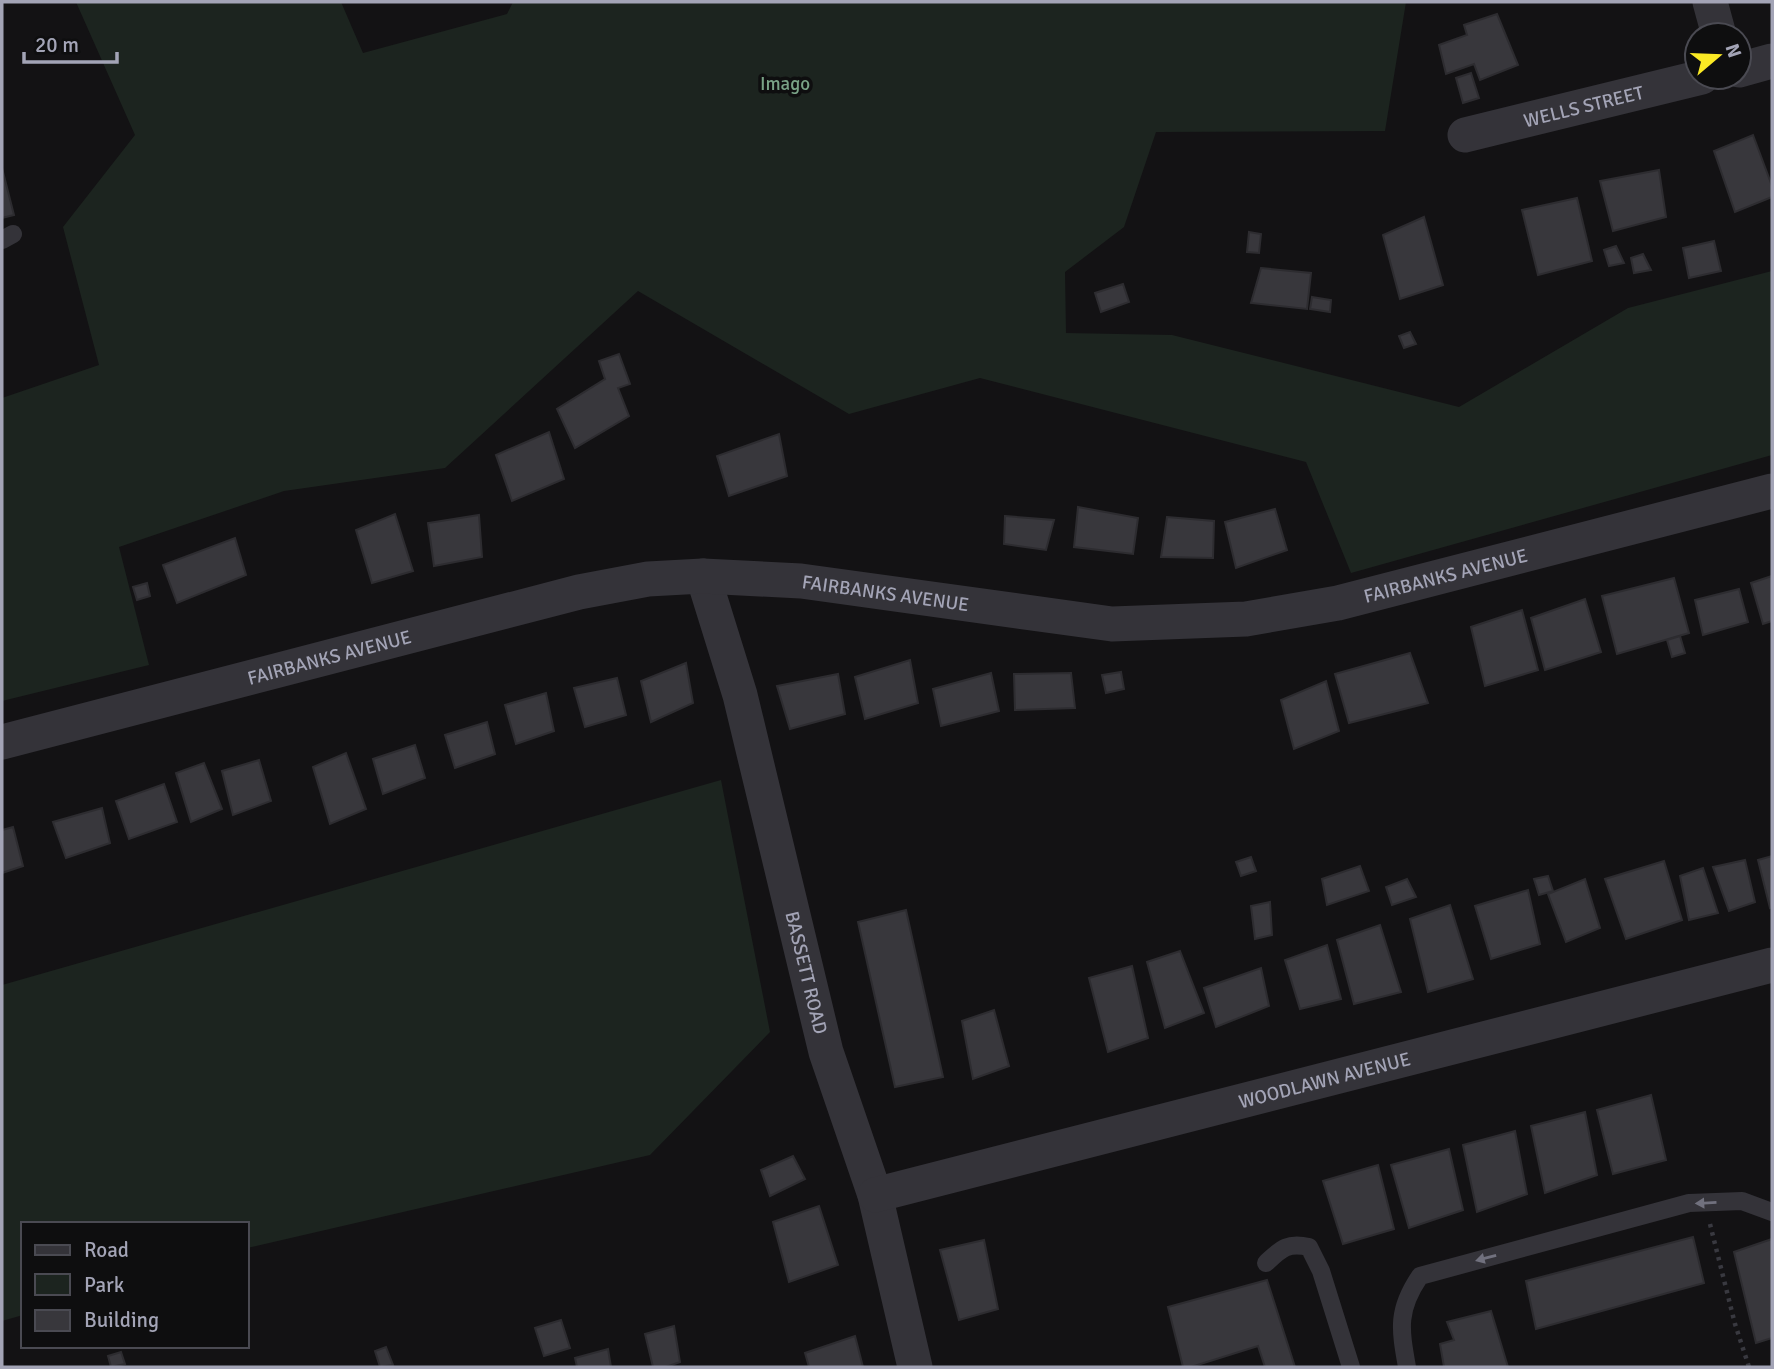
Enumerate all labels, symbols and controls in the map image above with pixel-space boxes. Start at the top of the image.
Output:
scale bar [24,21,117,65]
north arrow [1683,21,1753,91]
text: 20 m [35,32,79,58]
text: N [1720,41,1747,61]
park label: Imago [760,72,810,96]
street label: WELLS STREET [1521,81,1647,133]
street label: FAIRBANKS AVENUE [1361,544,1530,609]
street label: FAIRBANKS AVENUE [800,570,970,617]
street label: FAIRBANKS AVENUE [245,625,414,691]
street label: BASSETT ROAD [779,909,832,1037]
street label: WOODLAWN AVENUE [1236,1047,1413,1114]
one-way arrow [1695,1197,1717,1208]
legend [21,1222,248,1348]
text: Road [84,1237,129,1263]
one-way arrow [1475,1253,1497,1264]
text: Park [84,1272,125,1298]
text: Building [84,1307,159,1333]

